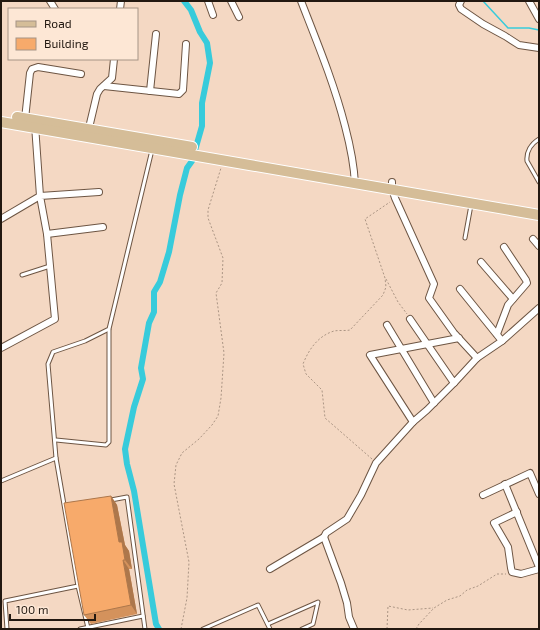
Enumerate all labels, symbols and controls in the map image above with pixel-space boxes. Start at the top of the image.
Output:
legend [8,8,138,60]
text: Road [44,16,72,30]
text: Building [44,36,89,50]
scale bar [10,596,95,622]
text: 100 m [16,602,48,616]

